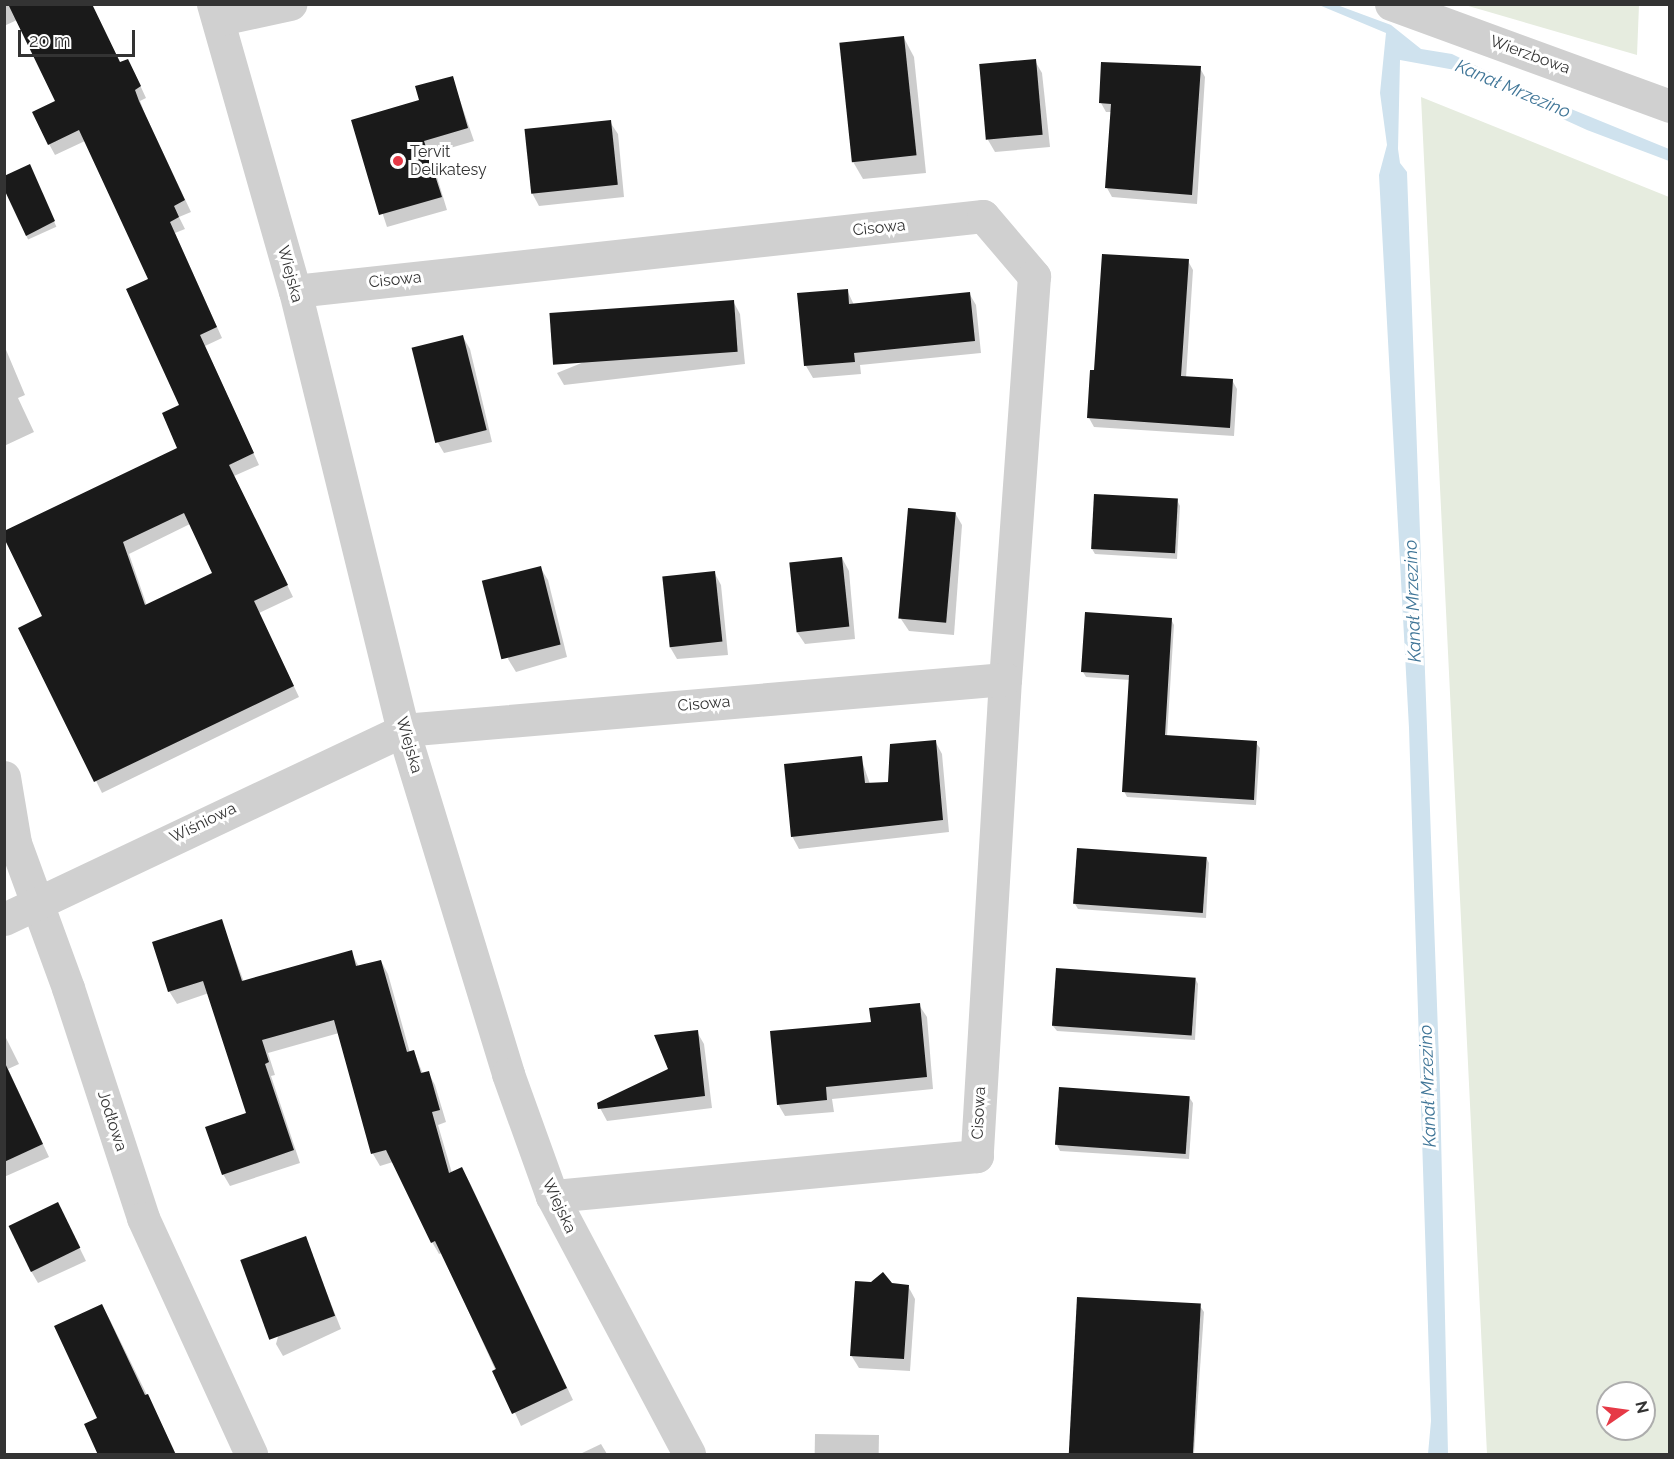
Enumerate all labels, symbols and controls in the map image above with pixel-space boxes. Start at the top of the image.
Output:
scale bar [21,18,138,56]
text: 20 m [29,30,71,51]
street label: Wierzbowa [1487,32,1573,78]
water label: Kanał Mrzezino [1452,55,1574,123]
place label: Tervit Delikatesy [410,142,487,180]
marker: Tervit Delikatesy [391,154,405,168]
street label: Cisowa [852,216,906,240]
street label: Wiejska [273,243,307,305]
street label: Cisowa [368,268,422,292]
water label: Kanał Mrzezino [1400,539,1426,663]
street label: Cisowa [677,692,731,716]
street label: Wiejska [392,714,426,776]
street label: Wiśniowa [167,799,239,847]
water label: Kanał Mrzezino [1415,1024,1441,1148]
street label: Cisowa [968,1086,990,1140]
street label: Jodłowa [93,1088,131,1154]
street label: Wiejska [538,1176,580,1236]
north arrow [1596,1381,1656,1441]
text: N [1631,1399,1653,1415]

